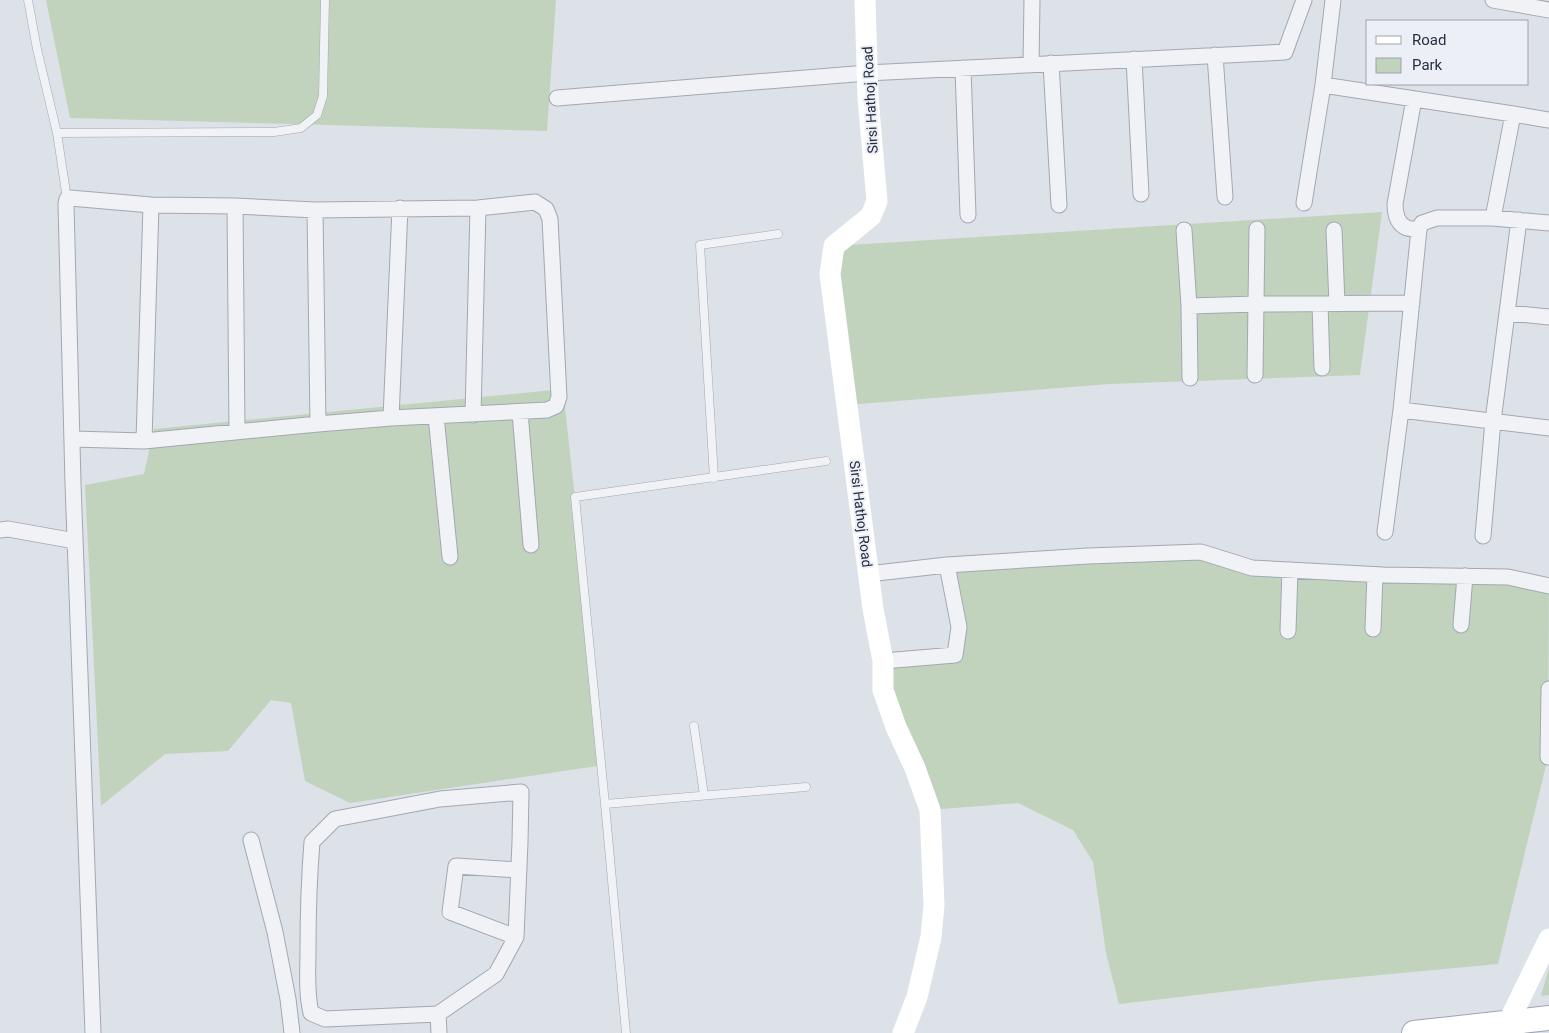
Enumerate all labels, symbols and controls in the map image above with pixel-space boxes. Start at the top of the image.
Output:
legend [1366,20,1529,85]
text: Road [1412,31,1446,49]
street label: Sirsi Hathoj Road [859,46,881,154]
text: Park [1412,56,1443,74]
street label: Sirsi Hathoj Road [847,460,875,568]

